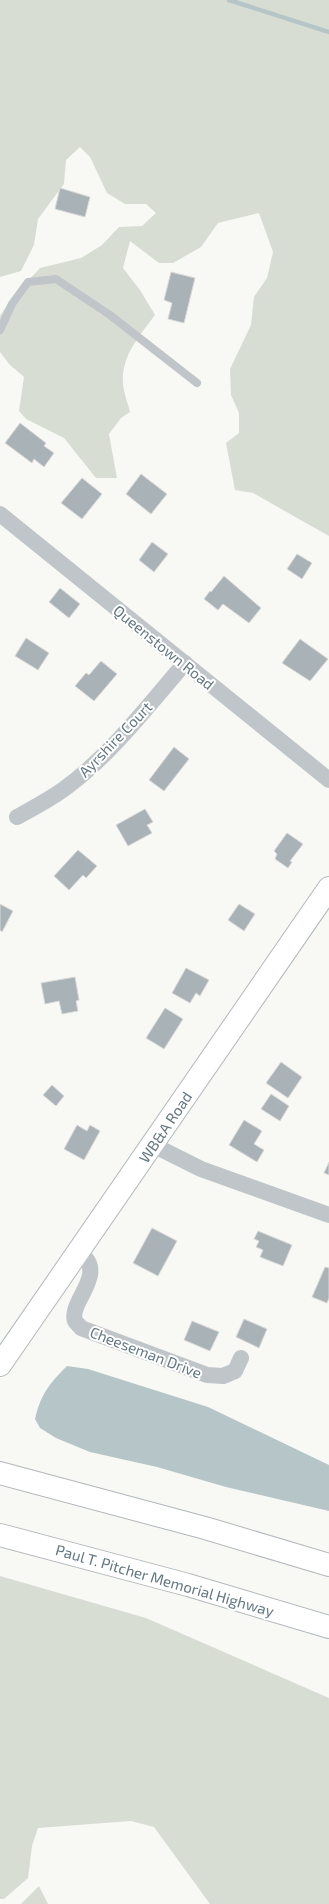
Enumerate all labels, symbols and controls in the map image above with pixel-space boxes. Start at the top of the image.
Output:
street label: Queenstown Road [109,601,218,694]
street label: Ayrshire Court [75,697,156,780]
street label: WB&A Road [135,1088,195,1166]
street label: Cheeseman Drive [88,1322,204,1382]
street label: Paul T. Pitcher Memorial Highway [54,1540,276,1620]

